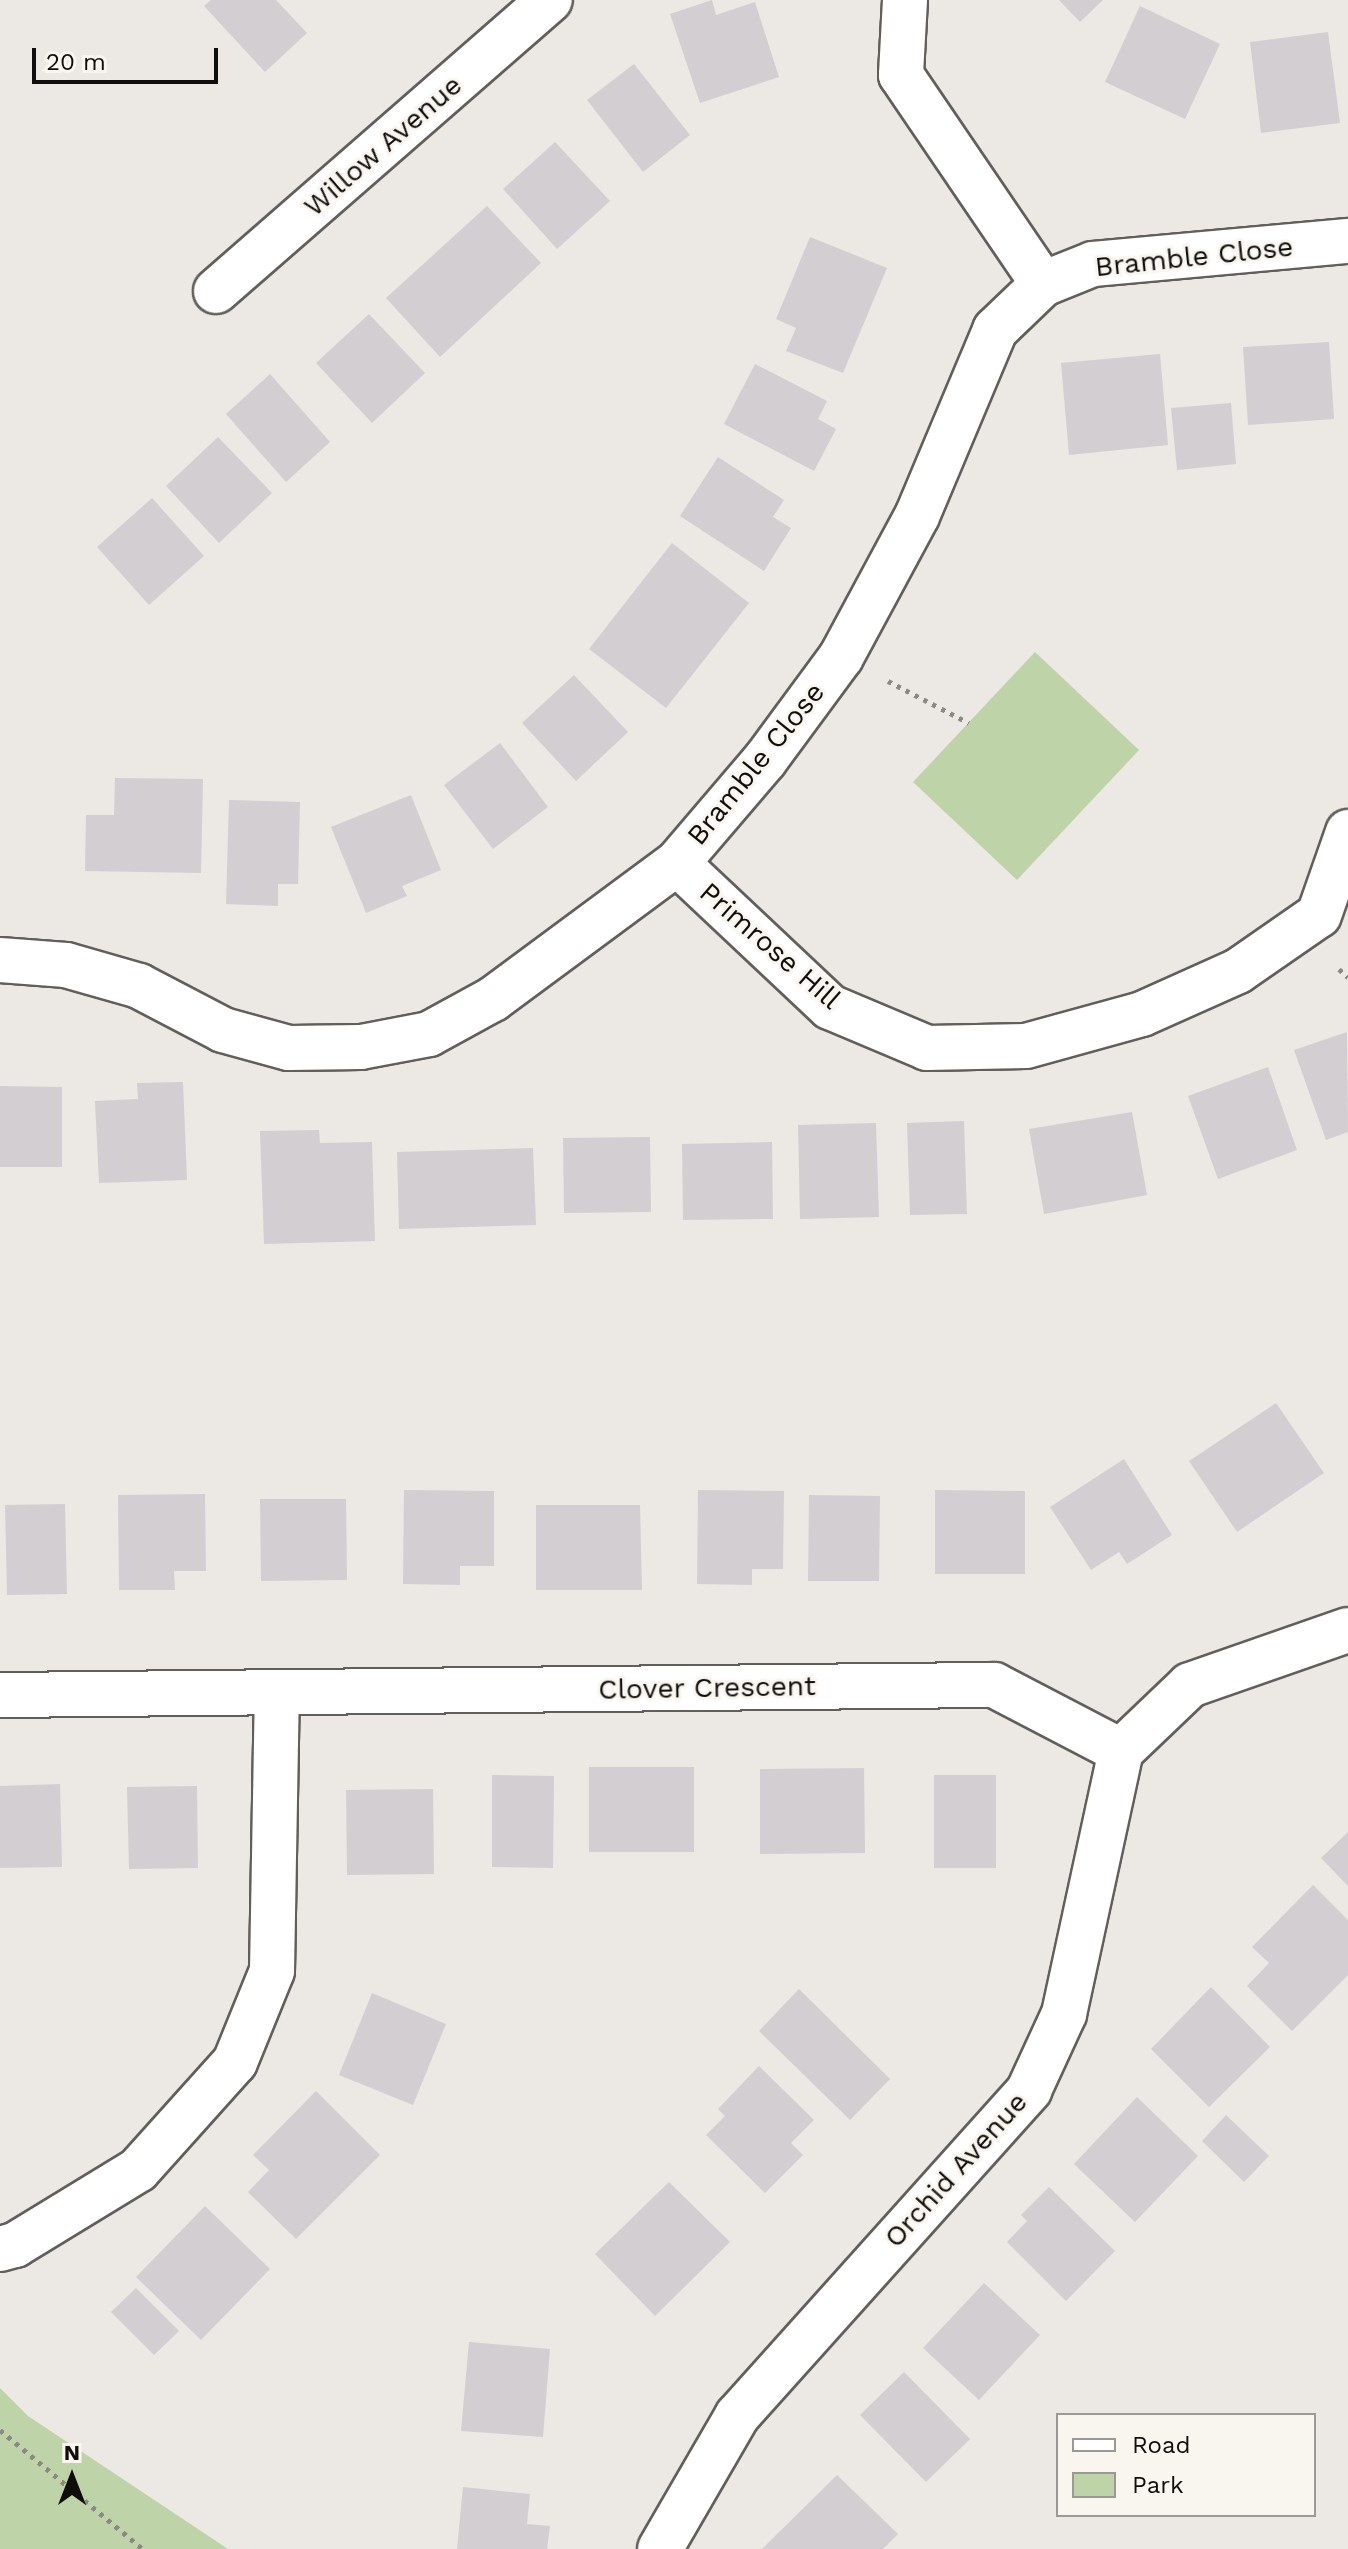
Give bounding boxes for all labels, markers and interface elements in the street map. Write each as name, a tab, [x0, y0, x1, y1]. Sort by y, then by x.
scale bar	[36, 32, 222, 82]
text: 20 m	[46, 48, 106, 76]
street label: Willow Avenue	[297, 68, 469, 224]
street label: Bramble Close	[1093, 230, 1295, 284]
street label: Bramble Close	[680, 676, 832, 852]
street label: Primrose Hill	[693, 876, 847, 1016]
street label: Clover Crescent	[598, 1669, 816, 1707]
street label: Orchid Avenue	[877, 2085, 1035, 2255]
legend	[1056, 2413, 1316, 2517]
text: Road	[1132, 2431, 1191, 2459]
north arrow	[32, 2437, 112, 2517]
text: N	[64, 2440, 80, 2465]
text: Park	[1132, 2471, 1184, 2499]

